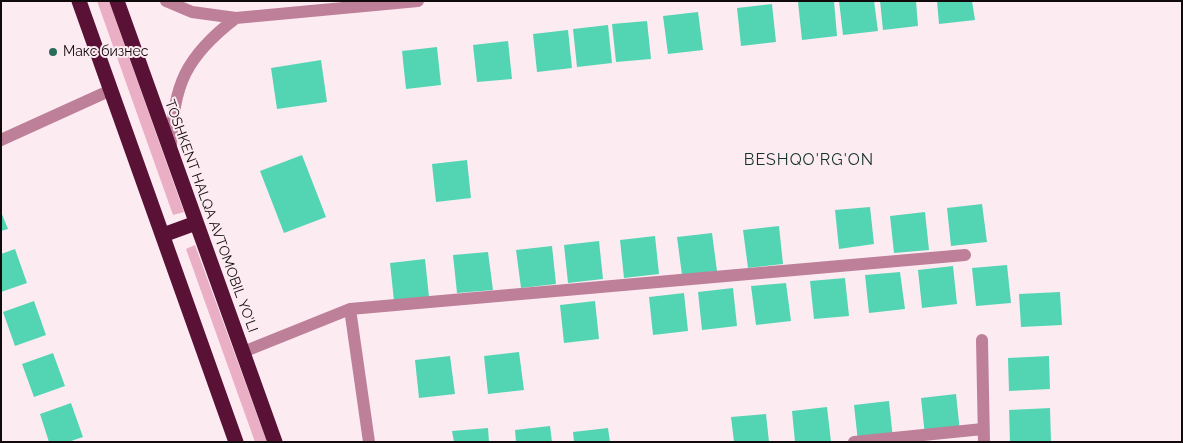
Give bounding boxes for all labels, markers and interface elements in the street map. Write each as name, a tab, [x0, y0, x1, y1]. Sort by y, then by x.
place label: Макс бизнес	[63, 44, 148, 60]
marker: Макс бизнес	[47, 46, 59, 58]
street label: TOSHKENT HALQA AVTOMOBIL YO'LI	[161, 97, 261, 335]
district label: BESHQO'RG'ON	[742, 150, 876, 170]

